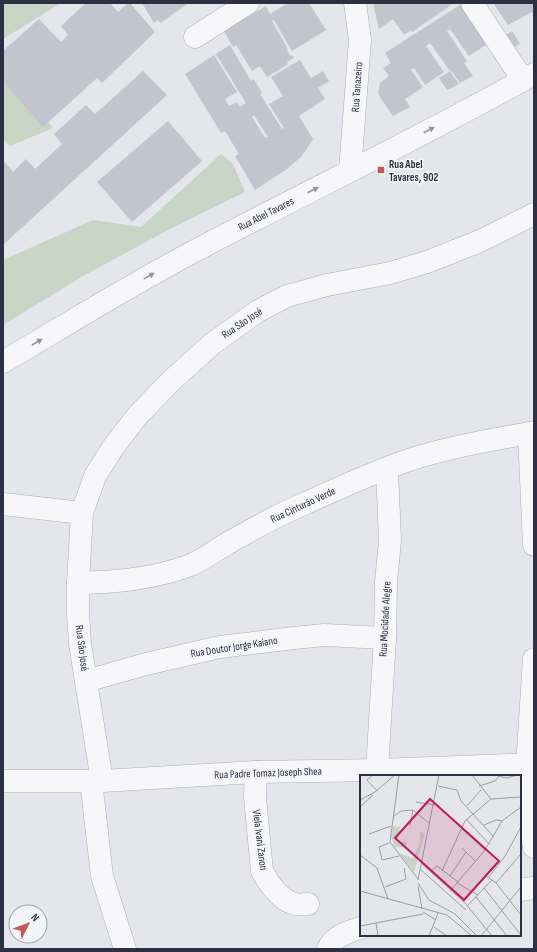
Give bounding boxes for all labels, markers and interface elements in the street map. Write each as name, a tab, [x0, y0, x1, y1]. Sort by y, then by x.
street label: Rua Tanazeiro	[349, 61, 365, 113]
one-way arrow	[423, 127, 434, 133]
place label: Rua Abel Tavares, 902	[389, 158, 438, 184]
marker: Rua Abel Tavares, 902	[376, 165, 386, 175]
one-way arrow	[308, 187, 319, 193]
street label: Rua Abel Tavares	[236, 194, 296, 234]
one-way arrow	[143, 273, 154, 280]
street label: Rua São José	[219, 305, 265, 341]
one-way arrow	[31, 339, 43, 346]
street label: Rua Cinturão Verde	[268, 484, 338, 526]
street label: Rua Mocidade Alegre	[377, 581, 393, 657]
street label: Rua São José	[73, 624, 91, 672]
street label: Rua Doutor Jorge Kaiano	[190, 634, 279, 660]
street label: Rua Padre Tomaz Joseph Shea	[214, 765, 322, 781]
inset map	[360, 775, 521, 936]
street label: Viela Ivani Zanon	[250, 809, 270, 871]
north arrow	[8, 904, 48, 944]
text: N	[28, 911, 42, 924]

